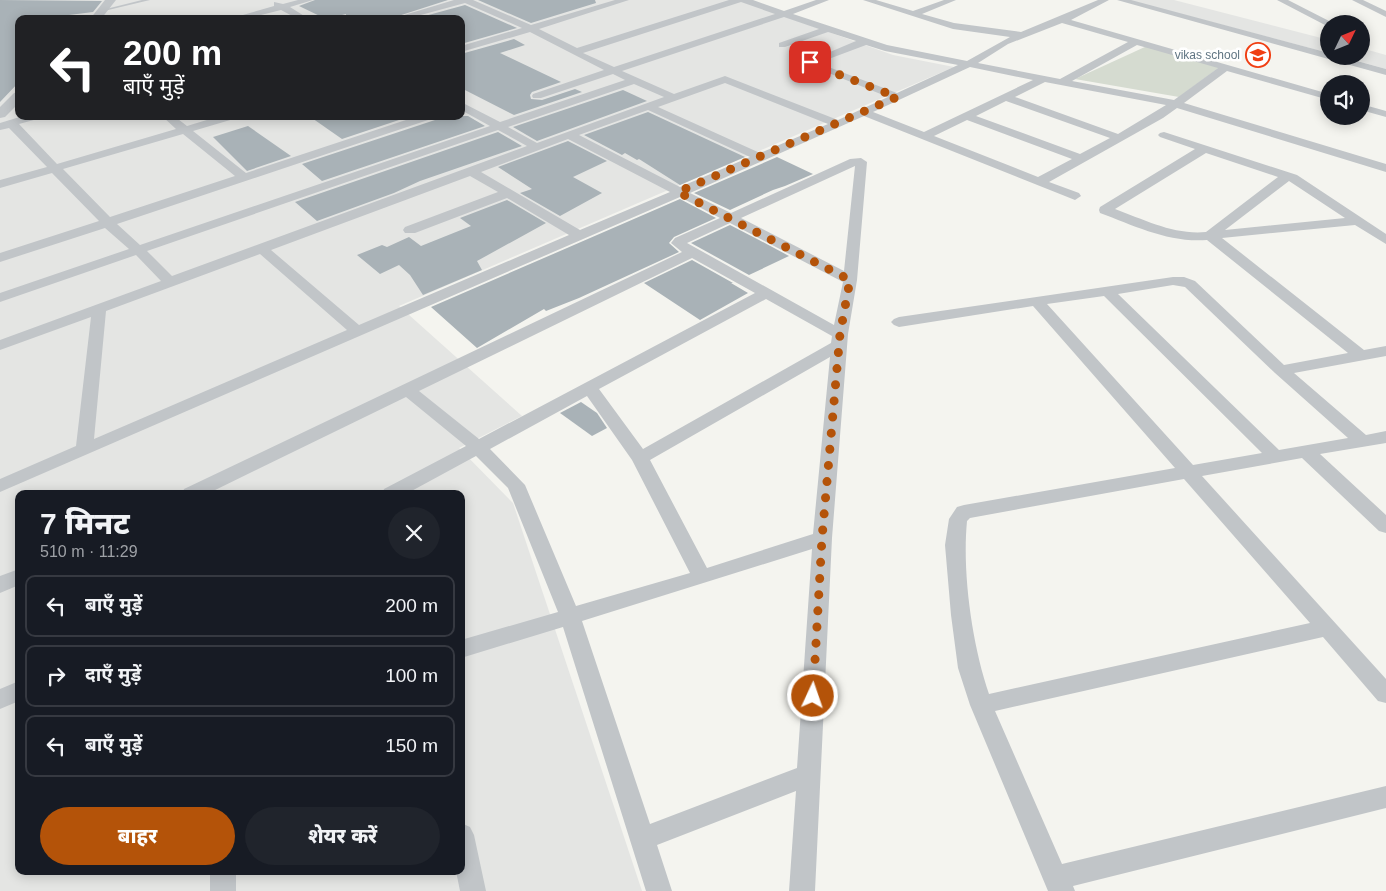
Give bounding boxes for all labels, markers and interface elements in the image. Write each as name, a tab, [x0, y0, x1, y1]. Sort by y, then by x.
north arrow	[1320, 15, 1370, 65]
map controls	[1320, 15, 1370, 125]
text: 200 m	[123, 33, 222, 72]
icon: left	[40, 35, 105, 100]
pin	[789, 41, 831, 83]
school or university icon: vikas school	[1245, 42, 1271, 68]
icon: arrive	[796, 48, 824, 76]
place label: vikas school	[1175, 48, 1240, 62]
text: बाएँ मुड़ें	[123, 74, 184, 99]
button: sound	[1320, 75, 1370, 125]
text: 7 मिनट	[40, 507, 130, 540]
button: close	[388, 507, 440, 559]
text: 510 m · 11:29	[40, 543, 138, 560]
icon: left	[42, 592, 70, 620]
text: बाएँ मुड़ें	[85, 594, 142, 615]
text: 200 m	[385, 595, 438, 616]
icon: right	[42, 662, 70, 690]
text: दाएँ मुड़ें	[85, 664, 141, 685]
text: 100 m	[385, 665, 438, 686]
position arrow	[786, 669, 838, 721]
icon: left	[42, 732, 70, 760]
text: बाएँ मुड़ें	[85, 734, 142, 755]
text: 150 m	[385, 735, 438, 756]
button: बाहर	[40, 807, 235, 865]
button: शेयर करें	[245, 807, 440, 865]

